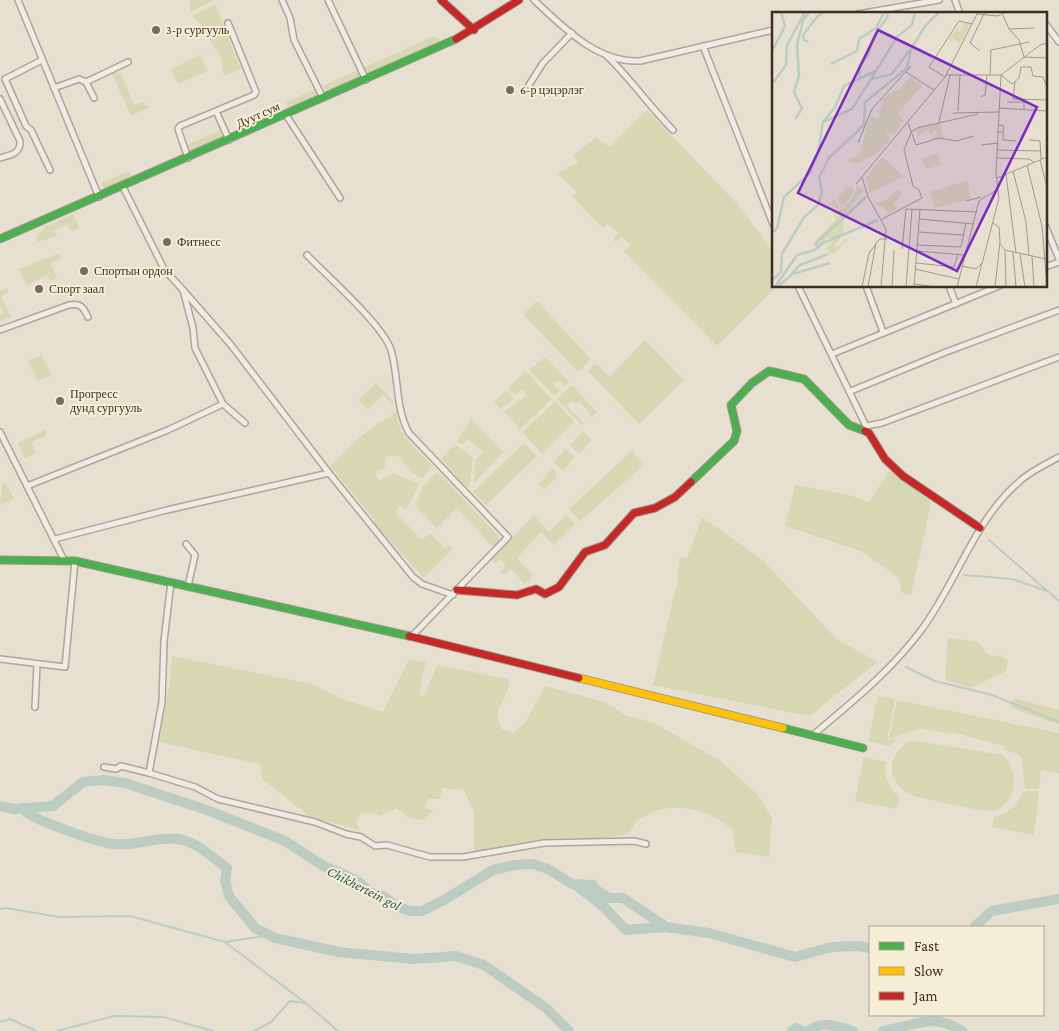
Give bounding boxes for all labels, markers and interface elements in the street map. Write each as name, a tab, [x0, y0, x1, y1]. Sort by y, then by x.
inset map	[772, 12, 1046, 288]
place label: 3-р сургууль	[166, 23, 230, 37]
marker: 3-р сургууль	[150, 24, 162, 36]
place label: 6-р цэцэрлэг	[520, 83, 584, 97]
marker: 6-р цэцэрлэг	[504, 84, 516, 96]
street label: Дуут сум	[234, 99, 282, 131]
place label: Фитнесс	[177, 235, 221, 249]
marker: Фитнесс	[161, 236, 173, 248]
place label: Спортын ордон	[94, 264, 173, 278]
marker: Спортын ордон	[78, 265, 90, 277]
place label: Спорт заал	[49, 282, 104, 296]
marker: Спорт заал	[33, 283, 45, 295]
place label: Прогресс дунд сургууль	[70, 387, 142, 415]
marker: Прогресс дунд сургууль	[54, 395, 66, 407]
water label: Chikhertein gol	[325, 863, 404, 914]
legend	[869, 926, 1044, 1016]
text: Fast	[914, 938, 940, 954]
text: Slow	[914, 963, 944, 979]
text: Jam	[912, 988, 937, 1005]

